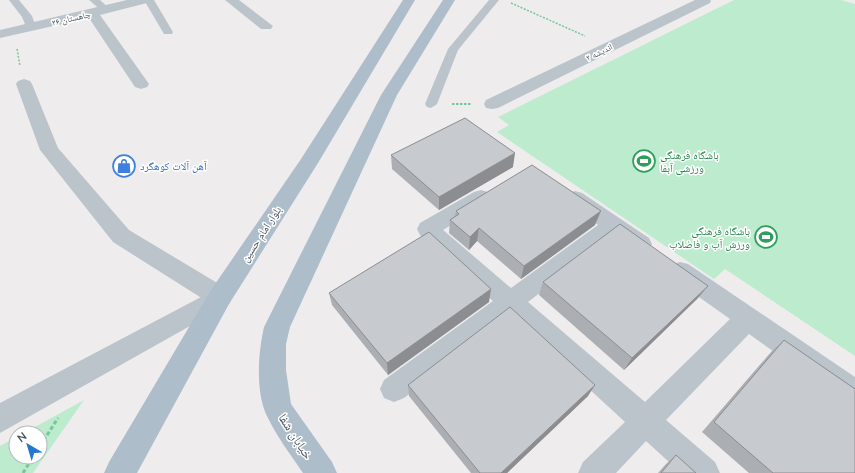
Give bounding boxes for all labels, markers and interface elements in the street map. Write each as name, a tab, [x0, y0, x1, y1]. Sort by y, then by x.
street label: چاهستان ۲۶	[50, 8, 92, 29]
street label: اندیشه ۲	[584, 41, 614, 63]
sports icon: باشگاه فرهنگی ورزشی آبفا	[631, 148, 657, 174]
place label: باشگاه فرهنگی ورزشی آبفا	[660, 148, 719, 175]
shop icon: آهن آلات کوهگرد	[111, 153, 137, 179]
place label: آهن آلات کوهگرد	[140, 159, 207, 173]
street label: بلوار امام حسین	[238, 203, 284, 265]
place label: باشگاه فرهنگی ورزش آب و فاضلاب	[669, 224, 750, 251]
sports icon: باشگاه فرهنگی ورزش آب و فاضلاب	[753, 224, 779, 250]
street label: خیابان شفا	[275, 410, 317, 462]
north arrow	[8, 425, 48, 465]
text: N	[14, 429, 29, 445]

